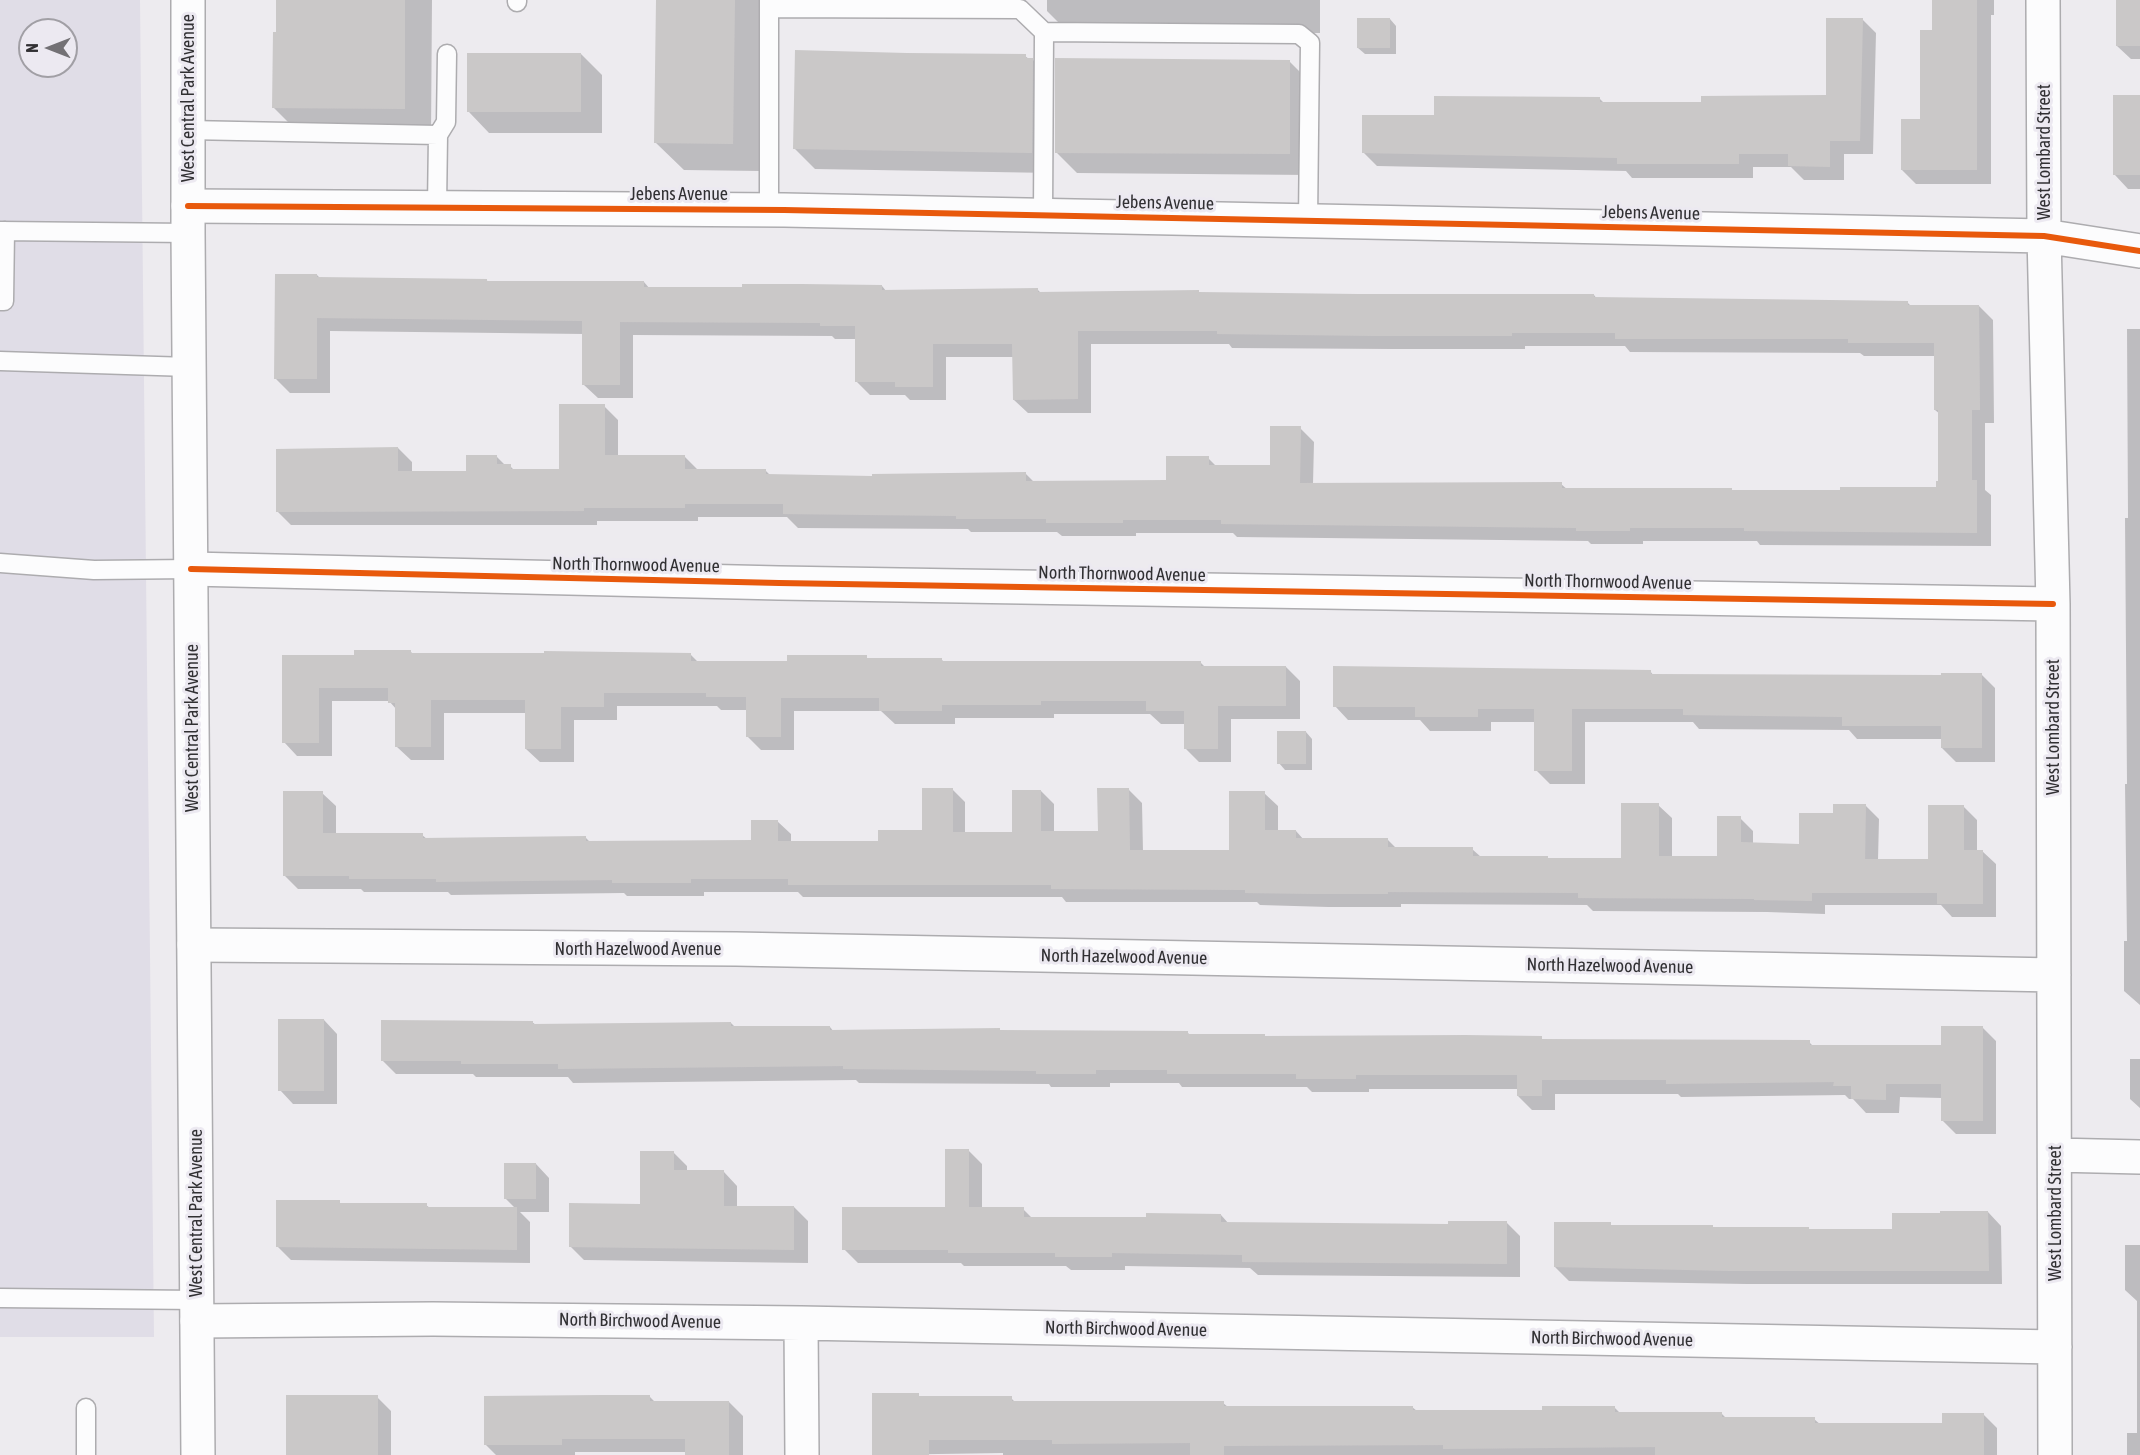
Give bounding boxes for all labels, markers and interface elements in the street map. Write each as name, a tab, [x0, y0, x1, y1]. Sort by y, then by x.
street label: West Central Park Avenue	[177, 14, 199, 182]
north arrow	[18, 18, 78, 78]
text: N	[23, 43, 41, 53]
street label: West Lombard Street	[2033, 84, 2055, 220]
street label: Jebens Avenue	[630, 183, 728, 205]
street label: Jebens Avenue	[1116, 191, 1214, 215]
street label: Jebens Avenue	[1602, 201, 1700, 225]
street label: North Thornwood Avenue	[552, 553, 720, 577]
street label: North Thornwood Avenue	[1038, 562, 1206, 586]
street label: North Thornwood Avenue	[1524, 570, 1692, 594]
street label: West Central Park Avenue	[181, 644, 203, 812]
street label: West Lombard Street	[2042, 659, 2064, 795]
street label: North Hazelwood Avenue	[555, 938, 721, 960]
street label: North Hazelwood Avenue	[1040, 945, 1208, 969]
street label: North Hazelwood Avenue	[1526, 954, 1694, 978]
street label: West Central Park Avenue	[185, 1129, 207, 1297]
street label: West Lombard Street	[2044, 1145, 2066, 1281]
street label: North Birchwood Avenue	[559, 1309, 721, 1333]
street label: North Birchwood Avenue	[1045, 1317, 1207, 1341]
street label: North Birchwood Avenue	[1531, 1327, 1693, 1351]

